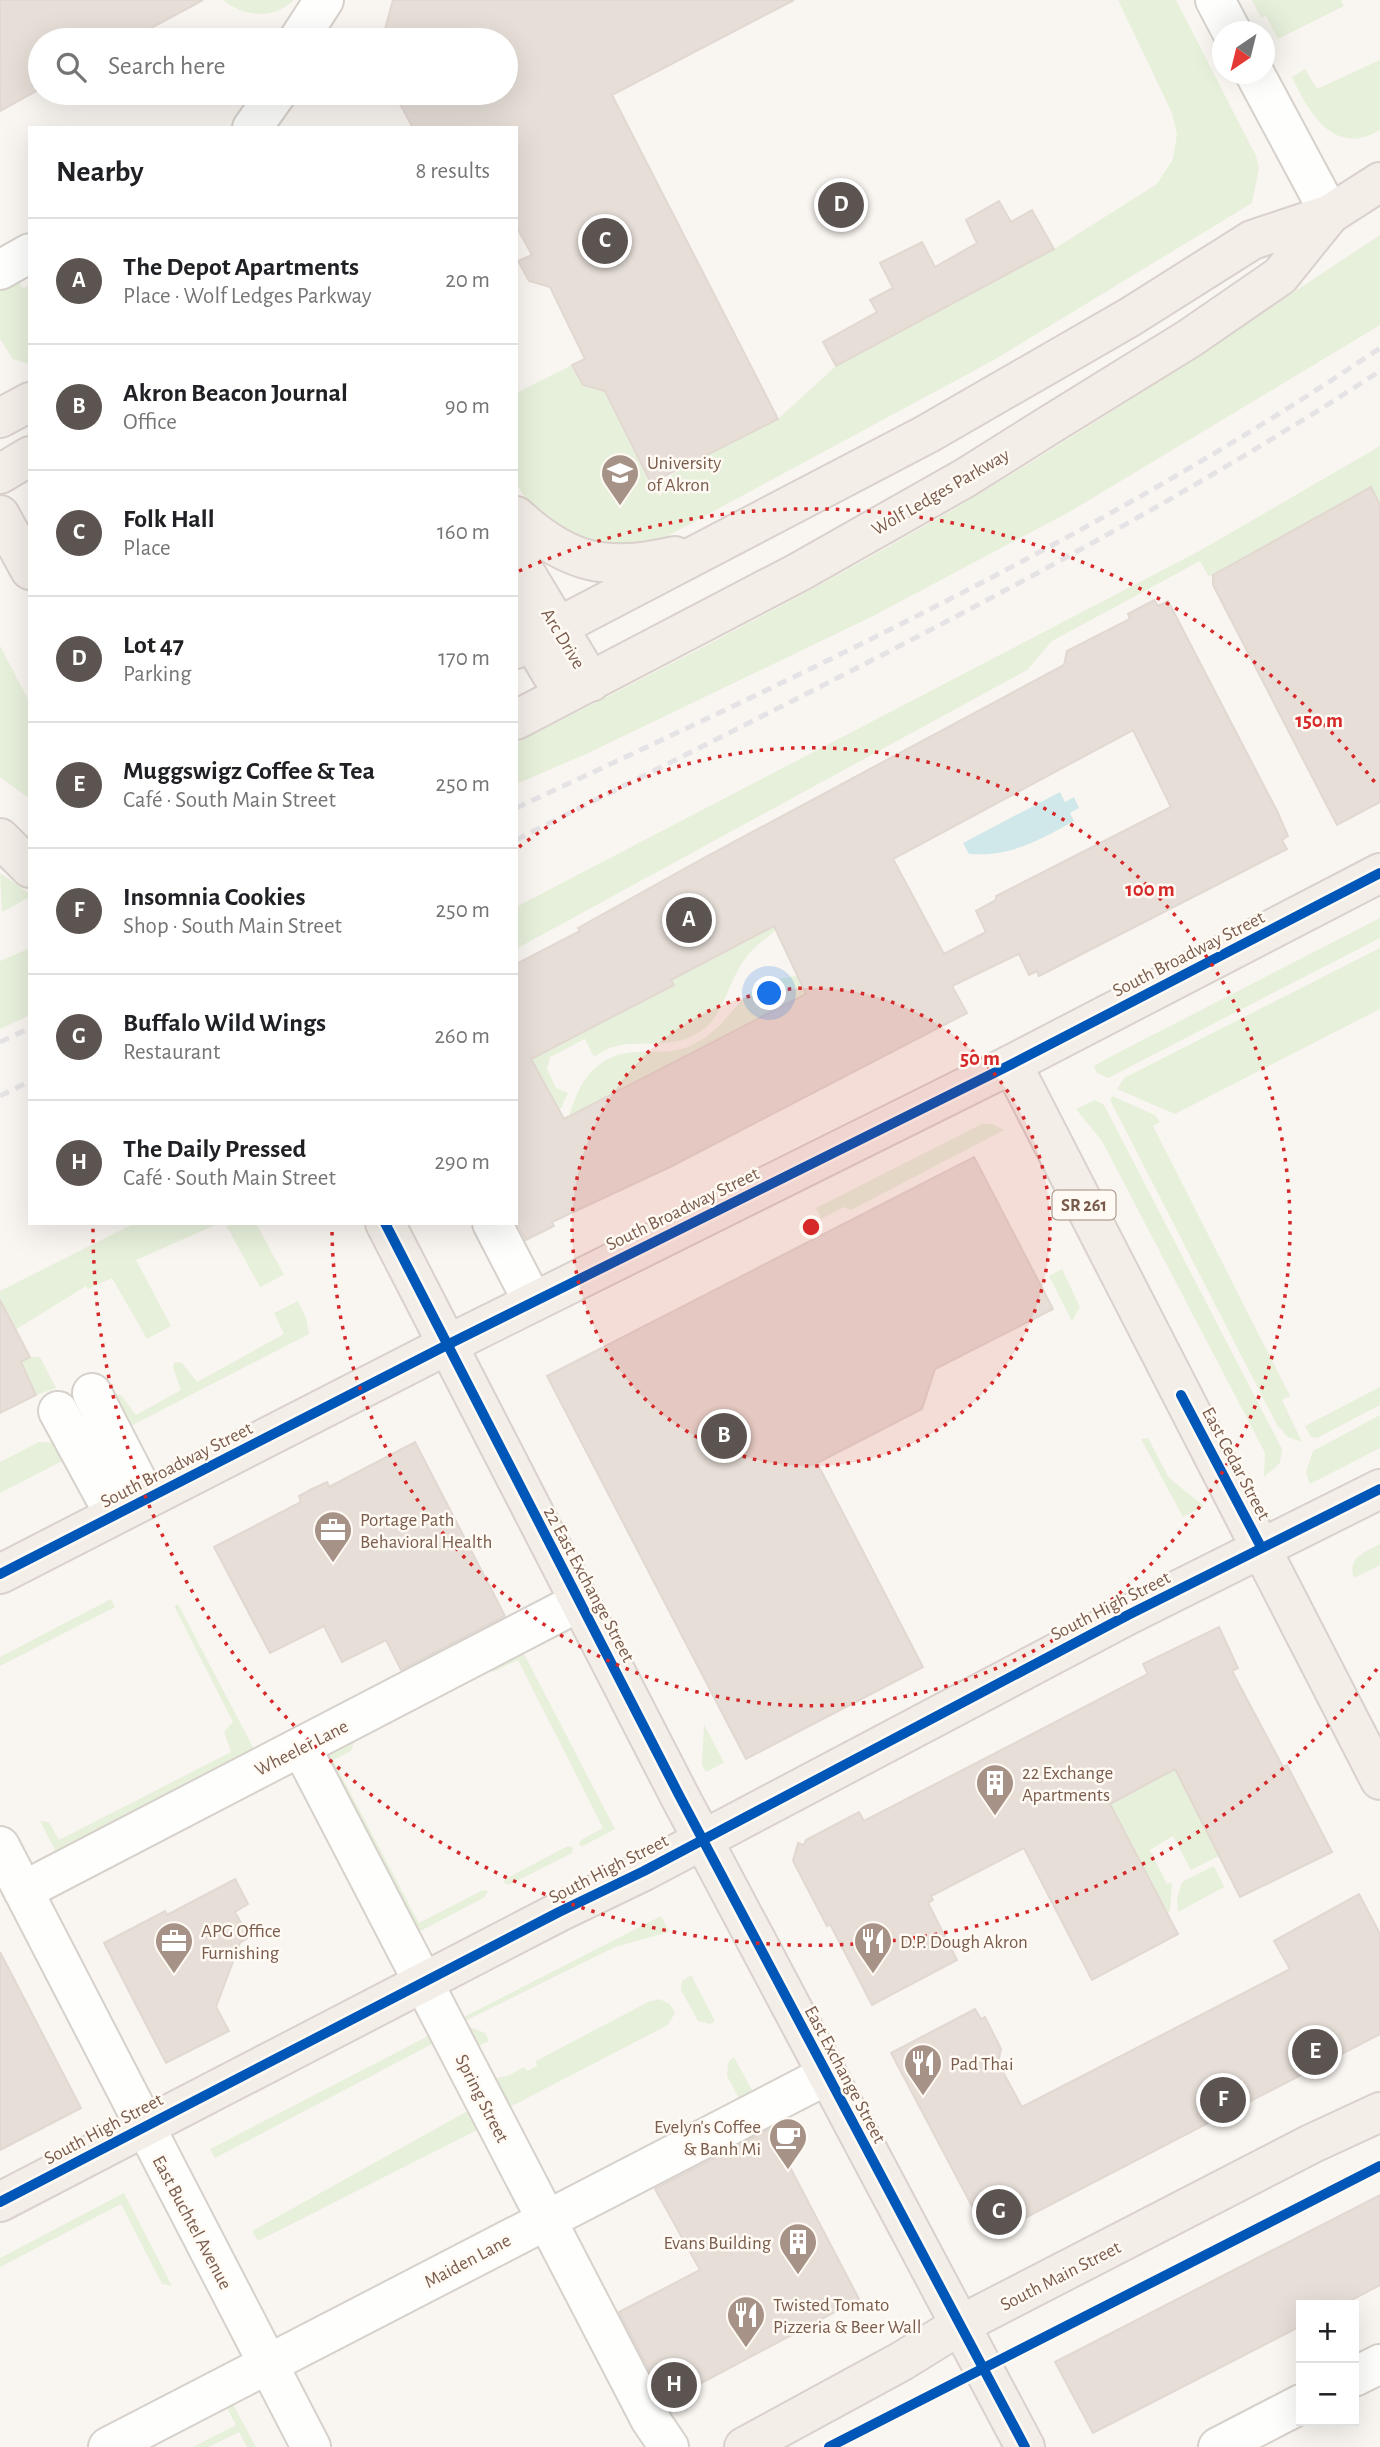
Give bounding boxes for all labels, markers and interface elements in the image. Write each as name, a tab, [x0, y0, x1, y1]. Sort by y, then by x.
north arrow	[1212, 21, 1275, 84]
search box	[28, 28, 518, 105]
icon: search	[52, 48, 90, 86]
text: Search here	[108, 53, 226, 79]
text: Nearby	[56, 157, 144, 187]
text: 8 results	[416, 160, 490, 183]
pin: D	[818, 179, 864, 231]
pin: C	[582, 215, 628, 267]
text: The Depot Apartments	[123, 254, 359, 280]
text: A	[72, 269, 86, 292]
text: 20 m	[445, 269, 490, 292]
text: Place · Wolf Ledges Parkway	[123, 285, 372, 308]
text: Akron Beacon Journal	[123, 380, 348, 406]
text: B	[72, 395, 86, 418]
text: 90 m	[445, 395, 490, 418]
text: Office	[123, 411, 177, 434]
street label: Wolf Ledges Parkway	[869, 445, 1013, 539]
school or university icon: University of Akron	[599, 452, 641, 507]
place label: University of Akron	[647, 454, 721, 495]
text: Folk Hall	[123, 506, 215, 532]
text: C	[73, 521, 85, 544]
text: 160 m	[437, 521, 490, 544]
text: Place	[123, 537, 171, 560]
street label: Arc Drive	[537, 605, 588, 672]
text: Lot 47	[123, 632, 184, 658]
text: D	[71, 647, 87, 670]
text: 170 m	[438, 647, 490, 670]
text: Parking	[123, 663, 191, 686]
text: 150 m	[1295, 710, 1343, 731]
text: Muggswigz Coffee & Tea	[123, 758, 375, 784]
text: E	[73, 773, 85, 796]
text: 250 m	[436, 773, 490, 796]
text: Café · South Main Street	[123, 789, 336, 812]
text: 100 m	[1125, 879, 1175, 900]
text: Insomnia Cookies	[123, 884, 305, 910]
pin: A	[666, 894, 712, 946]
text: F	[74, 899, 84, 922]
text: 250 m	[436, 899, 490, 922]
street label: South Broadway Street	[1110, 908, 1268, 1001]
text: Shop · South Main Street	[123, 915, 342, 938]
your location	[752, 976, 786, 1010]
text: Buffalo Wild Wings	[123, 1010, 326, 1036]
text: G	[72, 1025, 86, 1048]
text: 260 m	[434, 1025, 490, 1048]
text: Restaurant	[123, 1041, 220, 1064]
text: 50 m	[960, 1048, 1000, 1069]
text: The Daily Pressed	[123, 1136, 306, 1162]
text: H	[71, 1151, 87, 1174]
text: 290 m	[434, 1151, 490, 1174]
street label: South Broadway Street	[603, 1164, 762, 1255]
text: Café · South Main Street	[123, 1167, 336, 1190]
road number: SR 261	[1052, 1190, 1116, 1220]
centre of rings	[799, 1215, 823, 1239]
street label: East Cedar Street	[1198, 1404, 1273, 1523]
pin: B	[701, 1410, 747, 1462]
street label: South Broadway Street	[98, 1419, 256, 1512]
street label: 22 East Exchange Street	[540, 1504, 638, 1665]
office icon: Portage Path Behavioral Health	[312, 1509, 354, 1564]
place label: Portage Path Behavioral Health	[360, 1511, 492, 1552]
street label: South High Street	[1048, 1568, 1173, 1645]
street label: Wheeler Lane	[252, 1717, 351, 1780]
building icon: 22 Exchange Apartments	[974, 1762, 1016, 1817]
place label: 22 Exchange Apartments	[1022, 1764, 1113, 1805]
street label: South High Street	[546, 1831, 671, 1908]
office icon: APG Office Furnishing	[153, 1920, 195, 1975]
restaurant icon: D.P. Dough Akron	[852, 1920, 894, 1975]
place label: APG Office Furnishing	[201, 1922, 281, 1963]
place label: D.P. Dough Akron	[900, 1933, 1028, 1952]
street label: East Exchange Street	[801, 2003, 889, 2146]
pin: E	[1292, 2026, 1338, 2078]
restaurant icon: Pad Thai	[902, 2042, 944, 2097]
street label: Spring Street	[451, 2052, 512, 2146]
place label: Pad Thai	[950, 2055, 1014, 2074]
pin: F	[1200, 2074, 1246, 2126]
street label: South High Street	[41, 2090, 166, 2169]
cafe icon: Evelyn's Coffee & Banh Mi	[767, 2116, 809, 2171]
place label: Evelyn's Coffee & Banh Mi	[654, 2118, 761, 2159]
street label: East Buchtel Avenue	[148, 2153, 235, 2293]
pin: G	[976, 2186, 1022, 2238]
building icon: Evans Building	[777, 2221, 819, 2276]
street label: Maiden Lane	[421, 2231, 514, 2292]
place label: Evans Building	[663, 2234, 772, 2253]
street label: South Main Street	[997, 2238, 1124, 2315]
restaurant icon: Twisted Tomato Pizzeria & Beer Wall	[725, 2294, 767, 2349]
place label: Twisted Tomato Pizzeria & Beer Wall	[773, 2296, 922, 2337]
map controls	[1296, 2300, 1359, 2426]
button: +	[1296, 2300, 1359, 2363]
pin: H	[651, 2359, 697, 2411]
button: −	[1296, 2363, 1359, 2426]

